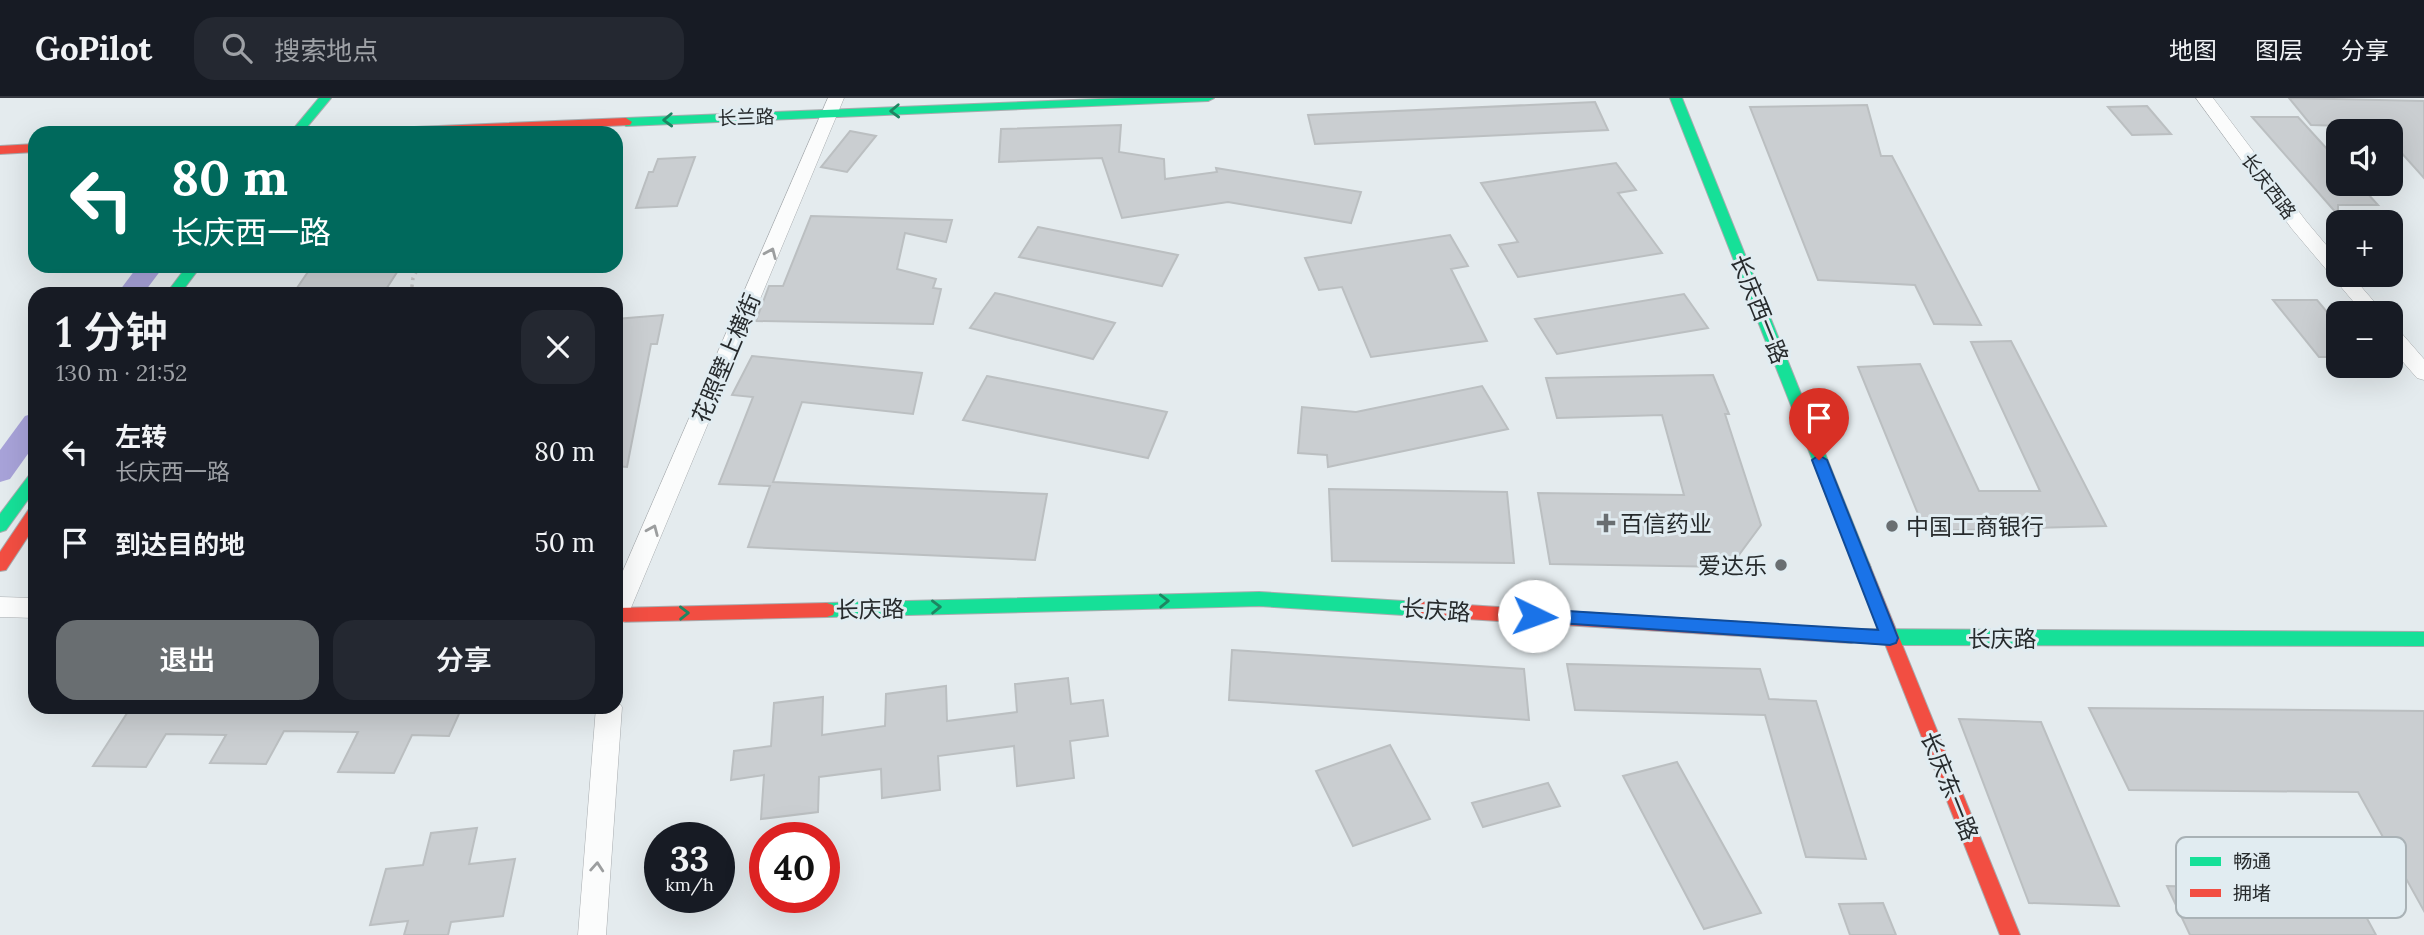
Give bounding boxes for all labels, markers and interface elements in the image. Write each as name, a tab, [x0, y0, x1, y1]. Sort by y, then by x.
search box	[194, 17, 684, 80]
text: GoPilot	[35, 27, 152, 69]
icon: search	[218, 29, 256, 67]
text: 搜索地点	[274, 34, 378, 67]
text: 地图	[2169, 35, 2217, 66]
text: 图层	[2255, 35, 2303, 66]
text: 分享	[2341, 35, 2389, 66]
one-way arrow	[889, 103, 900, 118]
street label: 长兰路	[717, 104, 775, 130]
one-way arrow	[662, 113, 673, 128]
map controls	[2326, 119, 2403, 378]
button: sound	[2326, 119, 2403, 196]
text: 80 m	[171, 146, 288, 208]
street label: 长庆西路	[2237, 148, 2301, 224]
icon: left	[56, 154, 147, 245]
button: +	[2326, 210, 2403, 287]
text: 长庆西一路	[171, 212, 331, 253]
one-way arrow	[763, 248, 777, 260]
street label: 长庆西一路	[1725, 250, 1795, 368]
street label: 花照壁上横街	[686, 289, 766, 427]
button: −	[2326, 301, 2403, 378]
text: 1 分钟	[56, 305, 168, 359]
button: close	[521, 310, 595, 384]
text: 130 m · 21:52	[56, 358, 187, 387]
pin	[1789, 388, 1849, 460]
icon: arrive	[1800, 399, 1838, 437]
text: 左转	[115, 420, 167, 453]
icon: left	[56, 433, 94, 471]
text: 80 m	[534, 435, 595, 468]
text: 长庆西一路	[115, 457, 230, 486]
place label: 百信药业	[1620, 509, 1712, 538]
place label: 中国工商银行	[1906, 512, 2044, 541]
marker: 百信药业	[1598, 515, 1614, 531]
marker: 中国工商银行	[1884, 518, 1900, 534]
icon: arrive	[56, 524, 94, 562]
one-way arrow	[644, 525, 658, 537]
text: 50 m	[535, 526, 595, 559]
text: 到达目的地	[115, 528, 245, 561]
place label: 爱达乐	[1698, 551, 1767, 580]
marker: 爱达乐	[1773, 557, 1789, 573]
position arrow	[1497, 579, 1571, 653]
street label: 长庆路	[1401, 593, 1471, 627]
street label: 长庆路	[835, 594, 905, 624]
one-way arrow	[1159, 594, 1170, 609]
one-way arrow	[932, 599, 942, 615]
one-way arrow	[679, 606, 690, 621]
button: 退出	[56, 620, 319, 700]
button: 分享	[333, 620, 595, 700]
street label: 长庆路	[1968, 624, 2037, 653]
street label: 长庆东一路	[1915, 727, 1985, 845]
speed limit sign: 40	[749, 822, 840, 913]
text: 33	[670, 836, 709, 881]
legend	[2176, 837, 2406, 918]
text: 畅通	[2233, 849, 2271, 873]
one-way arrow	[589, 861, 604, 872]
text: km/h	[665, 873, 714, 896]
text: 拥堵	[2233, 881, 2271, 905]

